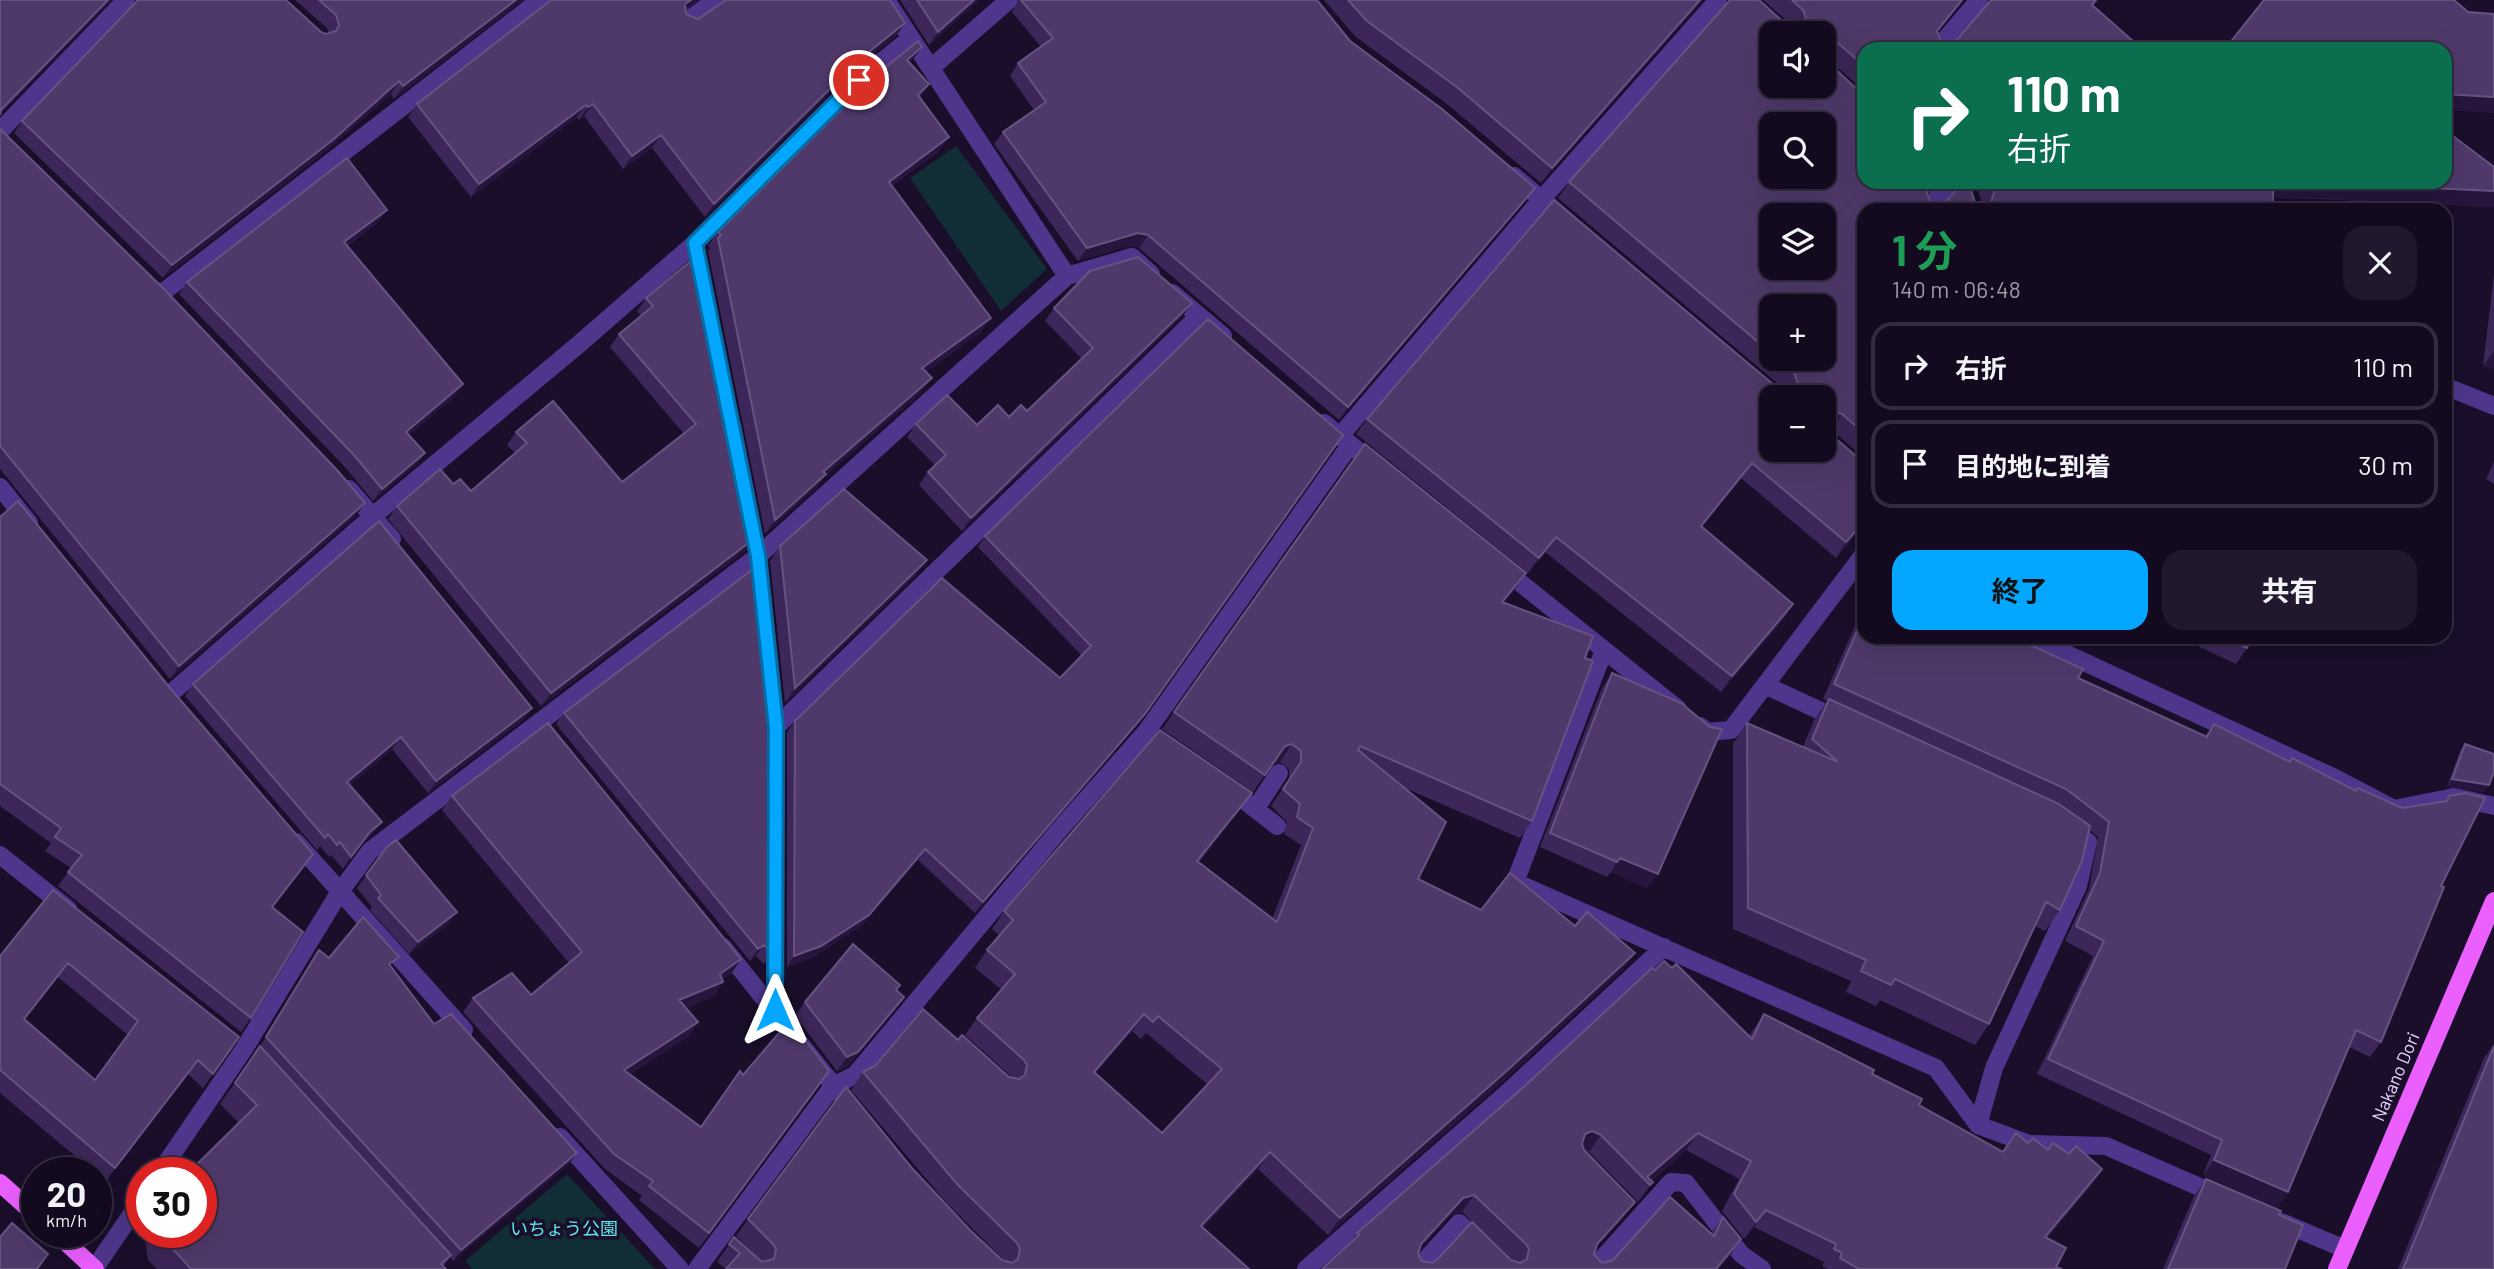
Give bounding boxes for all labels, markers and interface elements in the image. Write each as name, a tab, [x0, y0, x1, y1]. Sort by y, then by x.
map controls	[1759, 21, 1836, 462]
button: sound	[1759, 21, 1836, 98]
pin	[829, 50, 889, 110]
icon: arrive	[840, 61, 878, 99]
text: 110 m	[2007, 63, 2121, 122]
icon: right	[1892, 70, 1983, 161]
button: search	[1759, 112, 1836, 189]
text: 右折	[2007, 128, 2071, 166]
button: layers	[1759, 203, 1836, 280]
text: 1 分	[1892, 224, 1957, 274]
button: close	[2343, 226, 2417, 300]
text: 140 m · 06:48	[1892, 275, 2021, 303]
button: +	[1759, 294, 1836, 371]
icon: right	[1896, 347, 1934, 385]
text: 110 m	[2353, 351, 2413, 382]
text: 右折	[1955, 352, 2007, 383]
button: −	[1759, 385, 1836, 462]
icon: arrive	[1896, 445, 1934, 483]
text: 30 m	[2358, 449, 2413, 480]
text: 目的地に到着	[1955, 450, 2111, 481]
button: 終了	[1892, 550, 2148, 630]
button: 共有	[2162, 550, 2417, 630]
position arrow	[738, 973, 812, 1047]
street label: Nakano Dori	[2366, 1029, 2424, 1124]
speed limit sign: 30	[126, 1157, 217, 1248]
text: 20	[47, 1172, 86, 1214]
text: km/h	[46, 1209, 87, 1231]
park label: いちょう公園	[510, 1217, 618, 1239]

